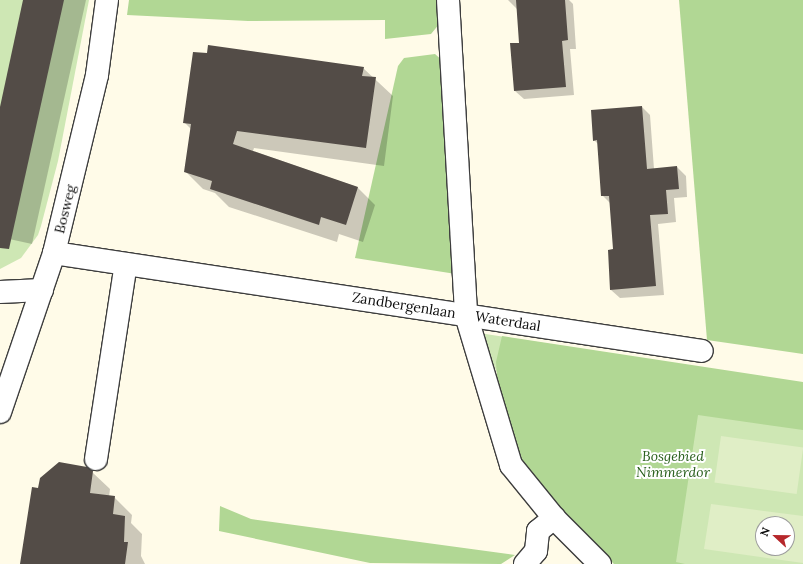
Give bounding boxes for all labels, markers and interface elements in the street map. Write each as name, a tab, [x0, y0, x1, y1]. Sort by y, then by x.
street label: Bosweg	[51, 183, 79, 235]
street label: Zandbergenlaan	[351, 289, 457, 321]
street label: Waterdaal	[474, 308, 542, 334]
park label: Bosgebied Nimmerdor	[636, 448, 710, 480]
north arrow	[755, 516, 795, 556]
text: N	[757, 525, 773, 538]

